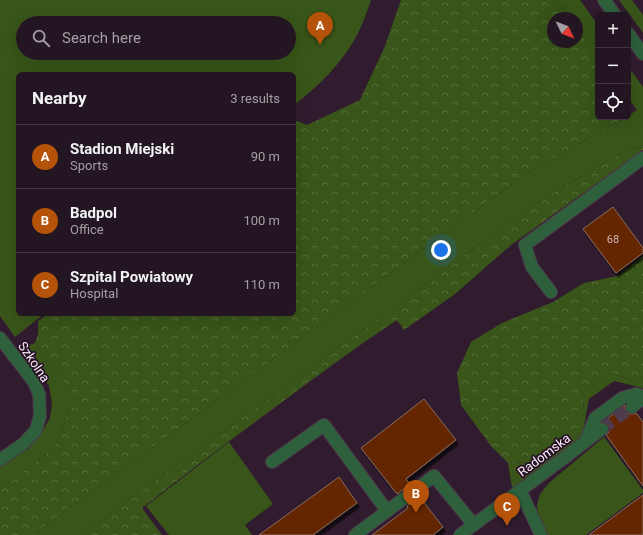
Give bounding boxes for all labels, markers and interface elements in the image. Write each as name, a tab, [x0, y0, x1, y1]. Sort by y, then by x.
pin: A	[307, 12, 333, 45]
north arrow	[547, 12, 583, 48]
map controls	[595, 12, 631, 120]
button: +	[595, 12, 631, 48]
search box	[16, 16, 296, 60]
icon: search	[30, 27, 52, 49]
text: Search here	[62, 29, 141, 47]
button: −	[595, 48, 631, 84]
button: locate	[595, 84, 631, 120]
text: Nearby	[32, 88, 87, 108]
text: 3 results	[230, 91, 280, 106]
text: Stadion Miejski	[70, 140, 174, 158]
text: A	[41, 149, 49, 164]
text: 90 m	[251, 149, 280, 164]
text: Sports	[70, 158, 108, 173]
text: Badpol	[70, 204, 117, 222]
text: B	[41, 213, 49, 228]
text: 100 m	[243, 213, 280, 228]
text: Office	[70, 222, 104, 237]
house number: 68	[607, 233, 619, 246]
your location	[431, 240, 451, 260]
text: Szpital Powiatowy	[70, 268, 193, 286]
text: C	[41, 277, 49, 292]
text: 110 m	[243, 277, 280, 292]
text: Hospital	[70, 286, 118, 301]
street label: Szkolna	[15, 339, 53, 385]
street label: Radomska	[515, 430, 573, 480]
pin: B	[403, 480, 429, 513]
pin: C	[494, 493, 520, 526]

